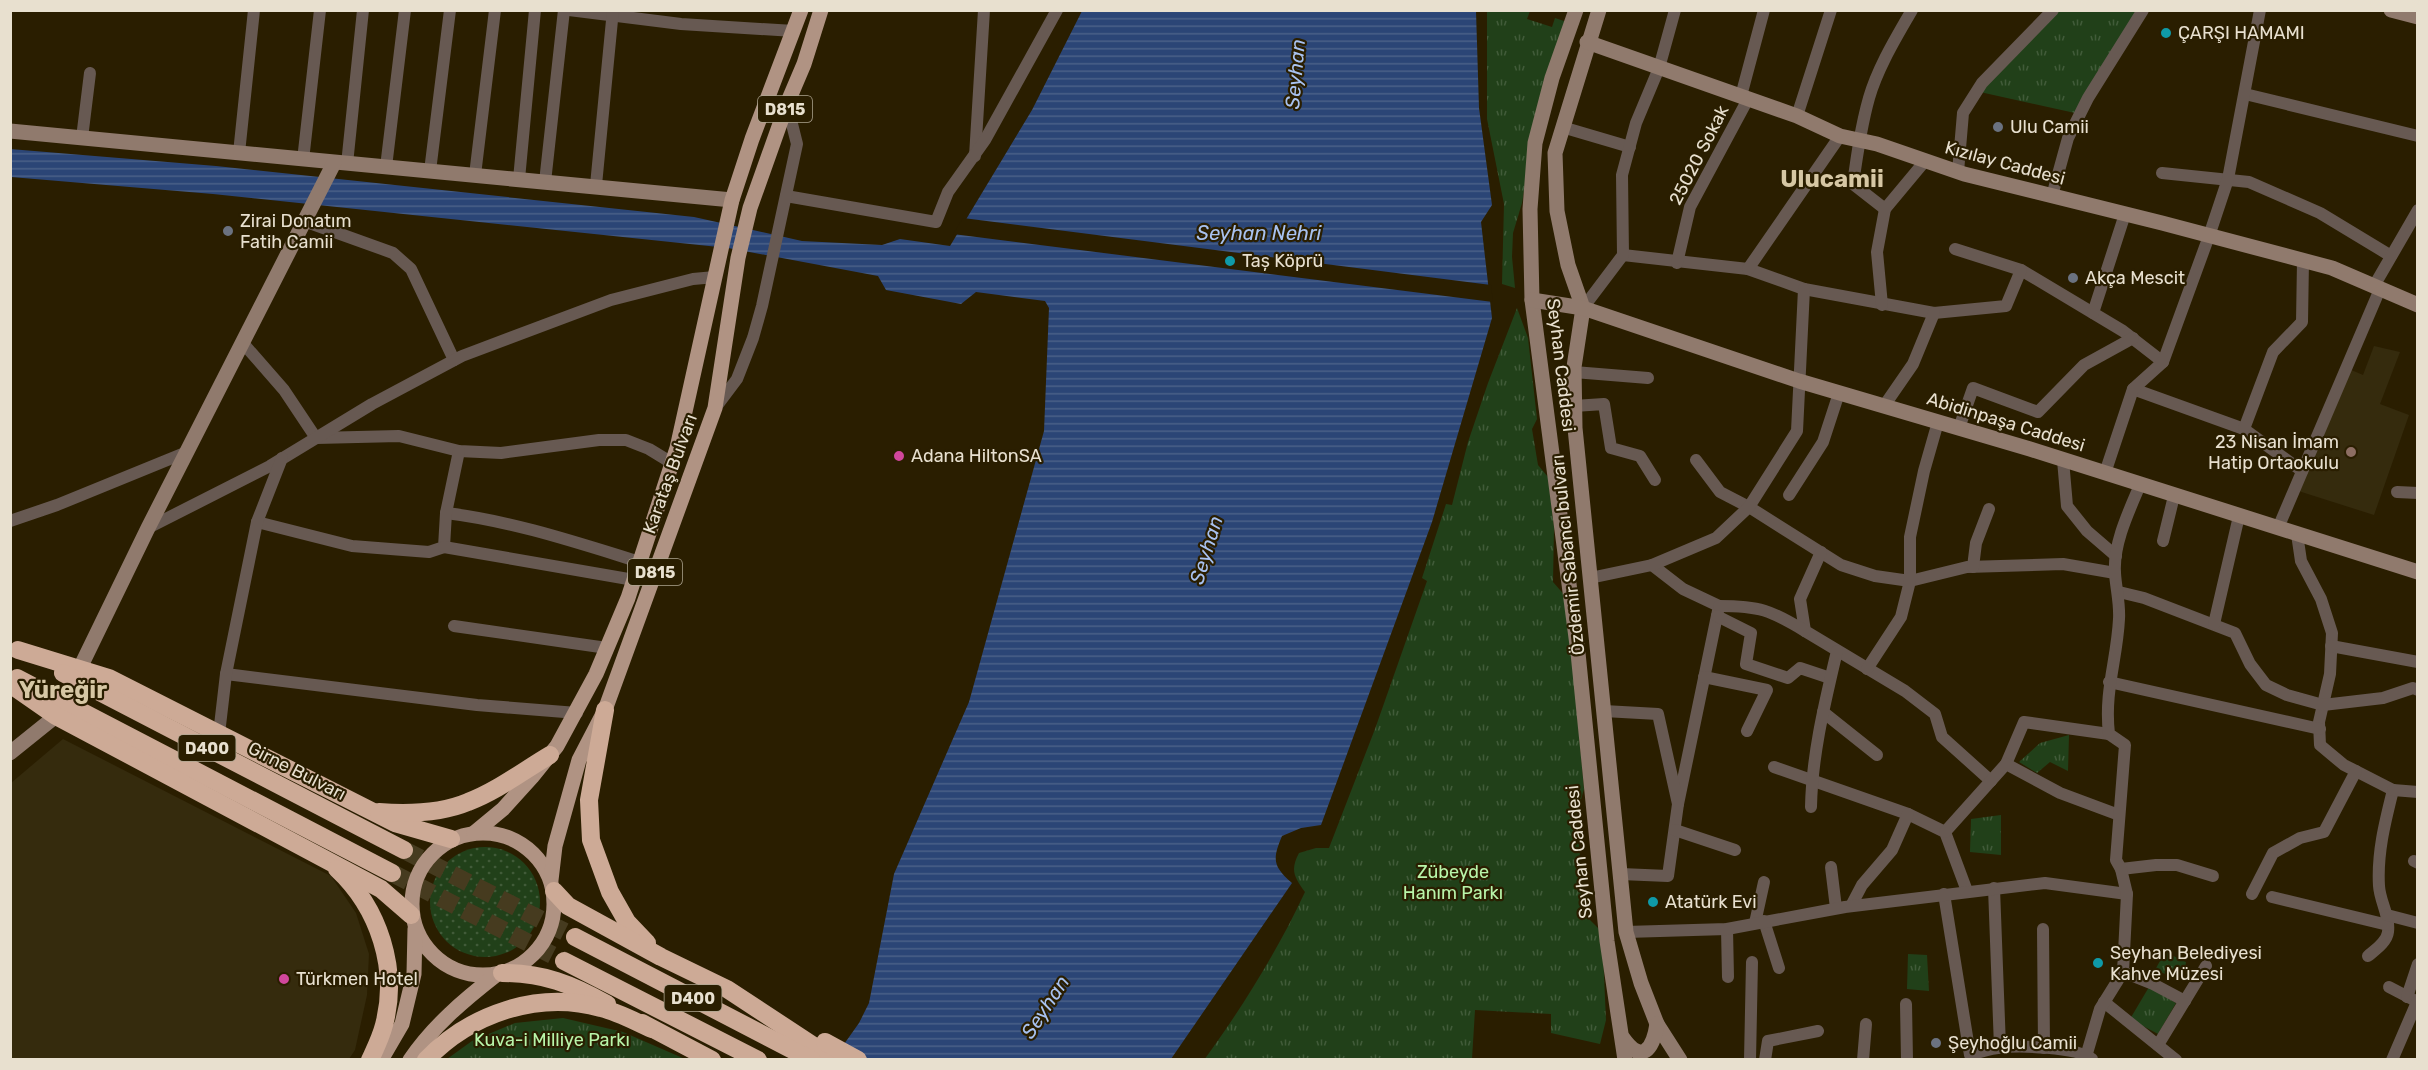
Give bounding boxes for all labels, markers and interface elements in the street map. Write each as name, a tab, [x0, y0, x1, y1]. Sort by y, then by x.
place label: ÇARŞI HAMAMI	[2178, 22, 2305, 44]
marker: ÇARŞI HAMAMI	[2159, 26, 2173, 40]
water label: Seyhan	[1280, 38, 1310, 110]
road number: D815	[758, 96, 812, 122]
street label: 25020 Sokak	[1664, 101, 1734, 209]
place label: Ulu Camii	[2010, 116, 2089, 138]
marker: Ulu Camii	[1991, 120, 2005, 134]
street label: Kızılay Caddesi	[1942, 136, 2068, 190]
district label: Ulucamii	[1780, 165, 1884, 193]
place label: Zirai Donatım Fatih Camii	[240, 210, 351, 253]
water label: Seyhan Nehri	[1197, 221, 1323, 245]
marker: Zirai Donatım Fatih Camii	[221, 224, 235, 238]
place label: Taș Köprü	[1242, 250, 1323, 272]
marker: Taș Köprü	[1223, 254, 1237, 268]
place label: Akça Mescit	[2085, 267, 2185, 289]
marker: Akça Mescit	[2066, 271, 2080, 285]
street label: Seyhan Caddesi	[1542, 297, 1580, 433]
street label: Abidinpaşa Caddesi	[1924, 387, 2088, 457]
street label: Karataş Bulvarı	[638, 411, 702, 537]
place label: 23 Nisan İmam Hatip Ortaokulu	[2208, 431, 2339, 474]
place label: Adana HiltonSA	[911, 445, 1042, 467]
marker: 23 Nisan İmam Hatip Ortaokulu	[2344, 445, 2358, 459]
marker: Adana HiltonSA	[892, 449, 906, 463]
street label: Özdemir Sabancı bulvarı	[1547, 454, 1589, 656]
water label: Seyhan	[1184, 513, 1228, 587]
road number: D815	[628, 559, 682, 585]
district label: Yüreğir	[19, 676, 107, 704]
road number: D400	[178, 735, 236, 761]
street label: Girne Bulvarı	[244, 737, 350, 805]
street label: Seyhan Caddesi	[1561, 784, 1597, 920]
park label: Zübeyde Hanım Parkı	[1403, 861, 1503, 904]
place label: Atatürk Evi	[1665, 891, 1757, 913]
marker: Atatürk Evi	[1646, 895, 1660, 909]
place label: Seyhan Belediyesi Kahve Müzesi	[2110, 942, 2262, 985]
marker: Seyhan Belediyesi Kahve Müzesi	[2091, 956, 2105, 970]
place label: Türkmen Hotel	[296, 968, 418, 990]
water label: Seyhan	[1016, 971, 1074, 1043]
marker: Türkmen Hotel	[277, 972, 291, 986]
road number: D400	[664, 985, 722, 1011]
park label: Kuva-i Milliye Parkı	[474, 1029, 630, 1051]
place label: Şeyhoğlu Camii	[1948, 1032, 2077, 1054]
marker: Şeyhoğlu Camii	[1929, 1036, 1943, 1050]

